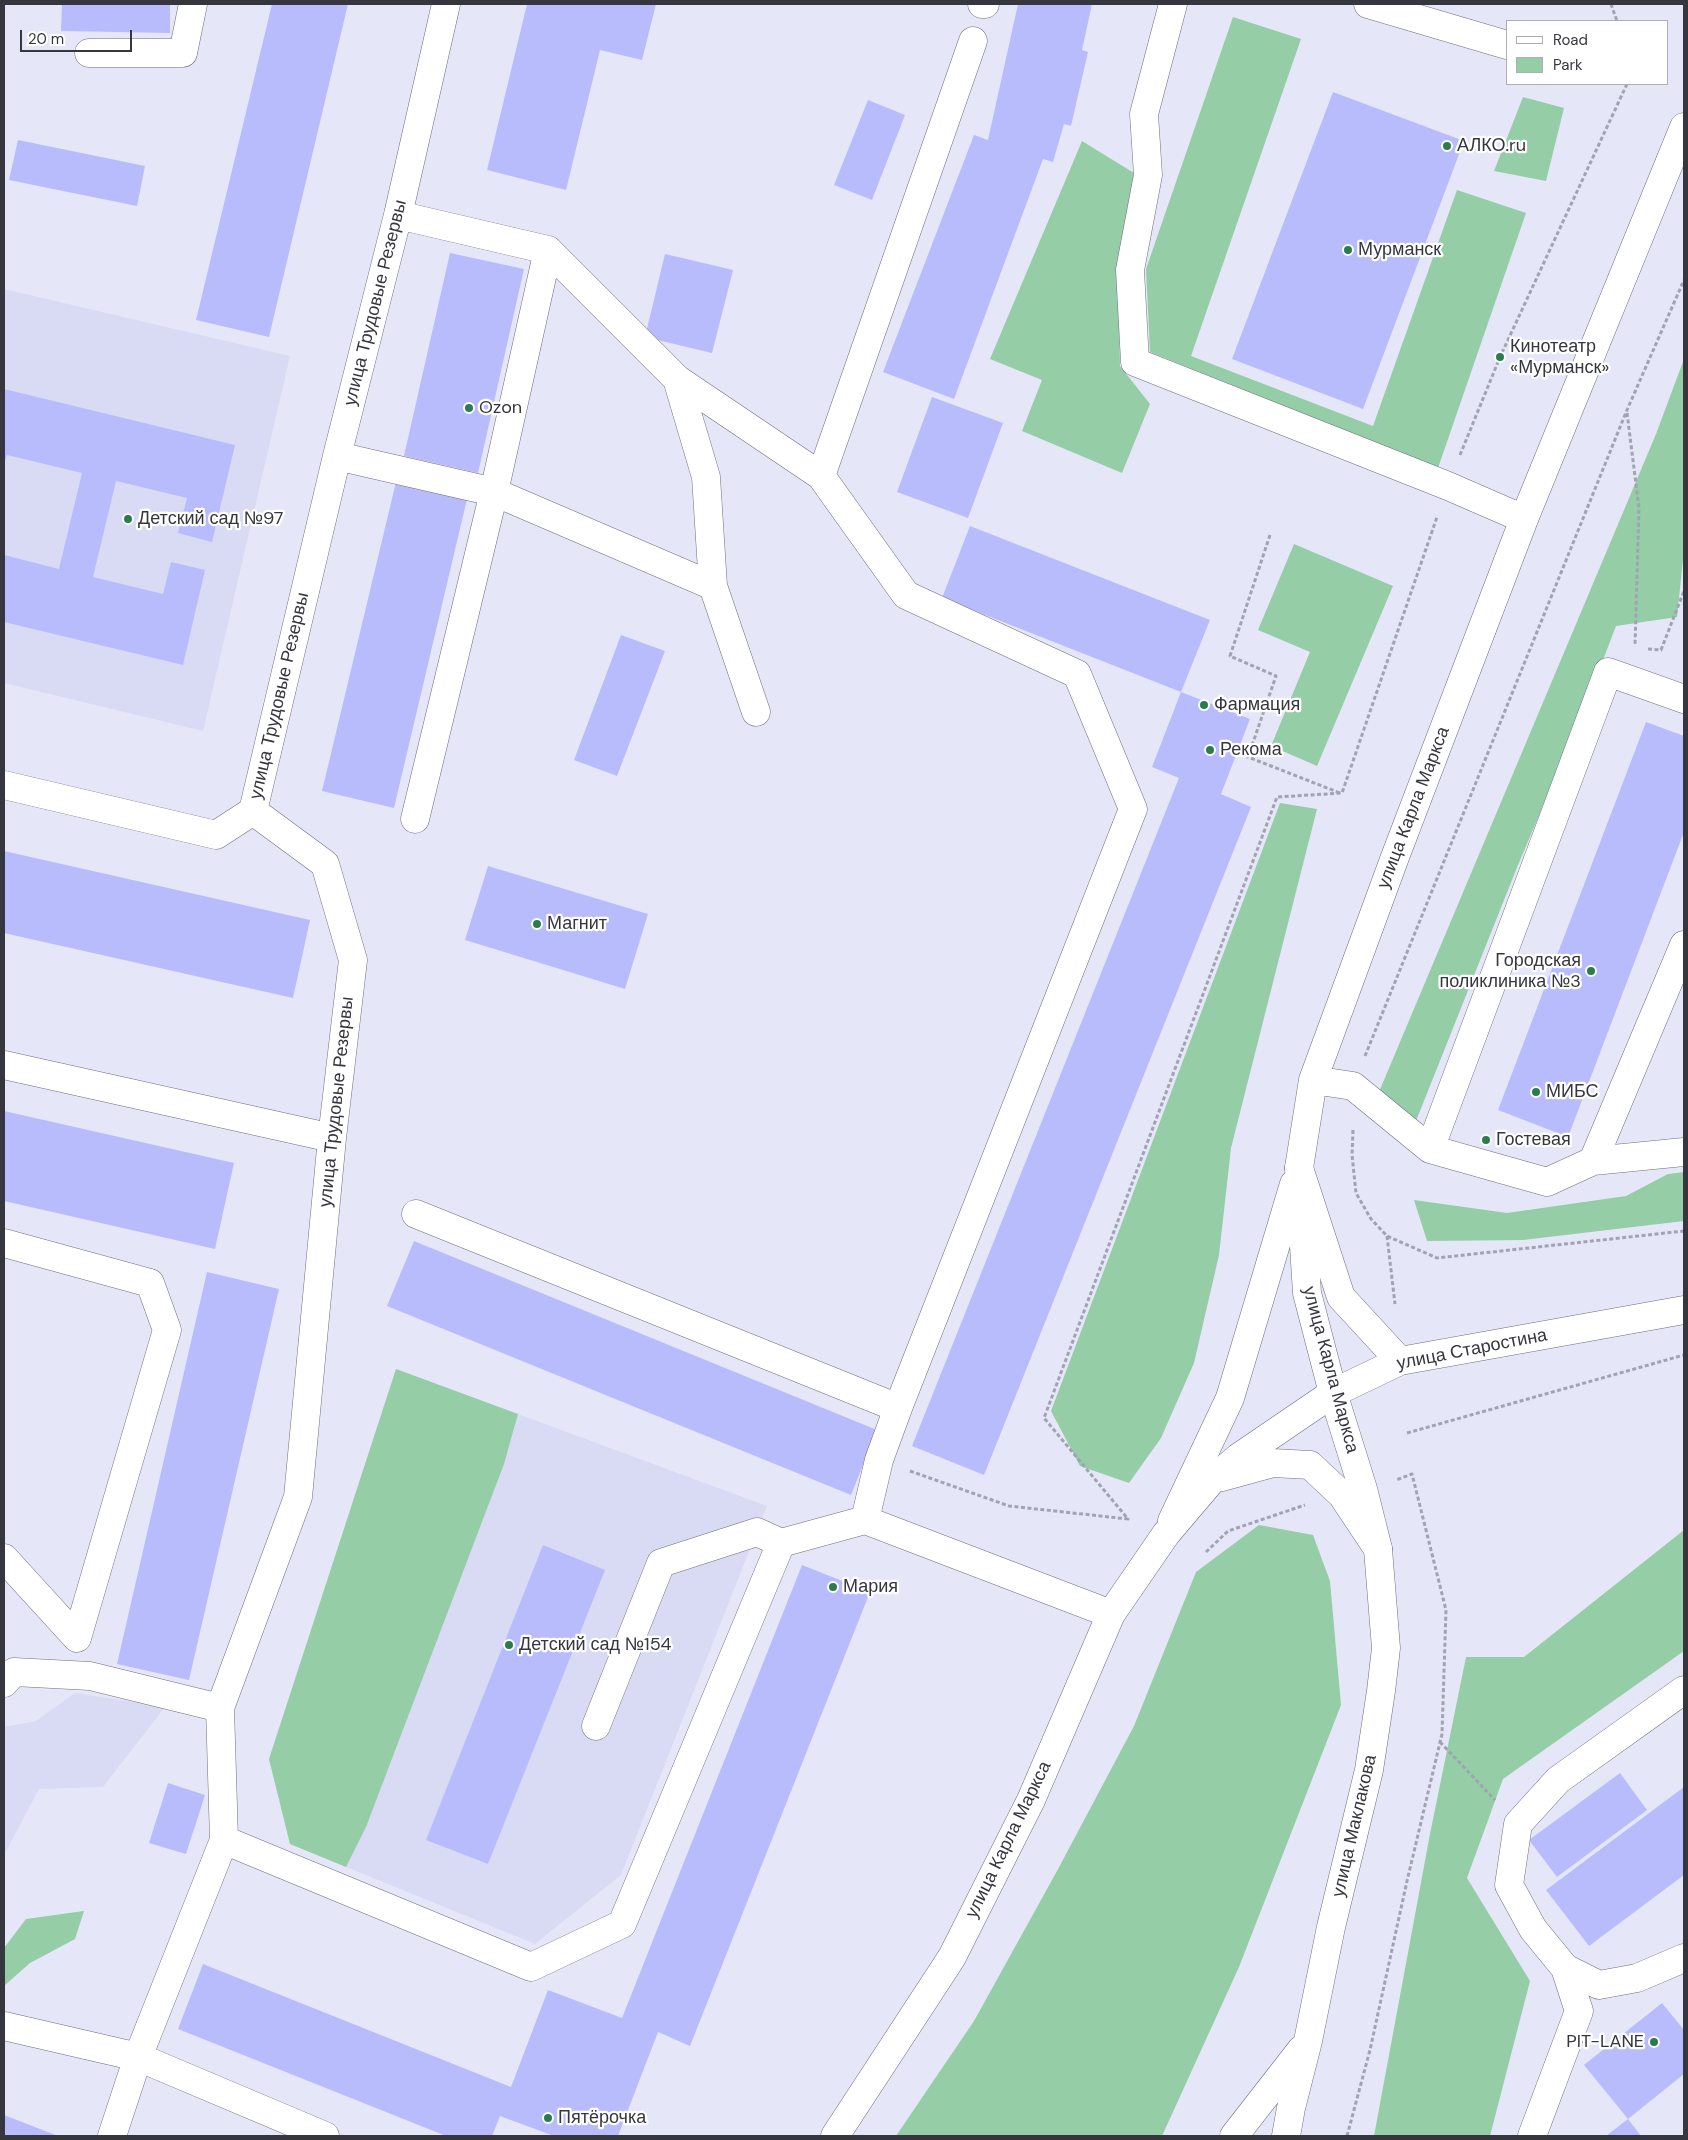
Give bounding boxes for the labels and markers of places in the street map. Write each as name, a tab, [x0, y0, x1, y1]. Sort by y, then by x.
place label: АЛКО.ru	[1457, 135, 1526, 157]
marker: АЛКО.ru	[1441, 140, 1453, 152]
place label: Мурманск	[1358, 239, 1441, 261]
marker: Мурманск	[1342, 244, 1354, 256]
place label: Кинотеатр «Мурманск»	[1510, 336, 1609, 378]
marker: Кинотеатр «Мурманск»	[1494, 351, 1506, 363]
place label: Ozon	[479, 397, 522, 419]
marker: Ozon	[463, 402, 475, 414]
place label: Детский сад №97	[138, 508, 283, 530]
marker: Детский сад №97	[122, 513, 134, 525]
place label: Фармация	[1214, 694, 1300, 716]
marker: Фармация	[1198, 699, 1210, 711]
place label: Рекома	[1220, 739, 1282, 761]
marker: Рекома	[1204, 744, 1216, 756]
place label: Магнит	[547, 913, 607, 935]
marker: Магнит	[531, 918, 543, 930]
place label: Городская поликлиника №3	[1439, 950, 1581, 992]
marker: Городская поликлиника №3	[1585, 965, 1597, 977]
place label: МИБС	[1546, 1081, 1599, 1103]
marker: МИБС	[1530, 1086, 1542, 1098]
place label: Гостевая	[1496, 1129, 1571, 1151]
marker: Гостевая	[1480, 1134, 1492, 1146]
place label: Мария	[843, 1576, 898, 1598]
marker: Мария	[827, 1581, 839, 1593]
place label: Детский сад №154	[519, 1634, 672, 1656]
marker: Детский сад №154	[503, 1639, 515, 1651]
place label: PIT-LANE	[1566, 2031, 1644, 2053]
marker: PIT-LANE	[1648, 2036, 1660, 2048]
place label: Пятёрочка	[558, 2107, 646, 2129]
marker: Пятёрочка	[542, 2112, 554, 2124]

